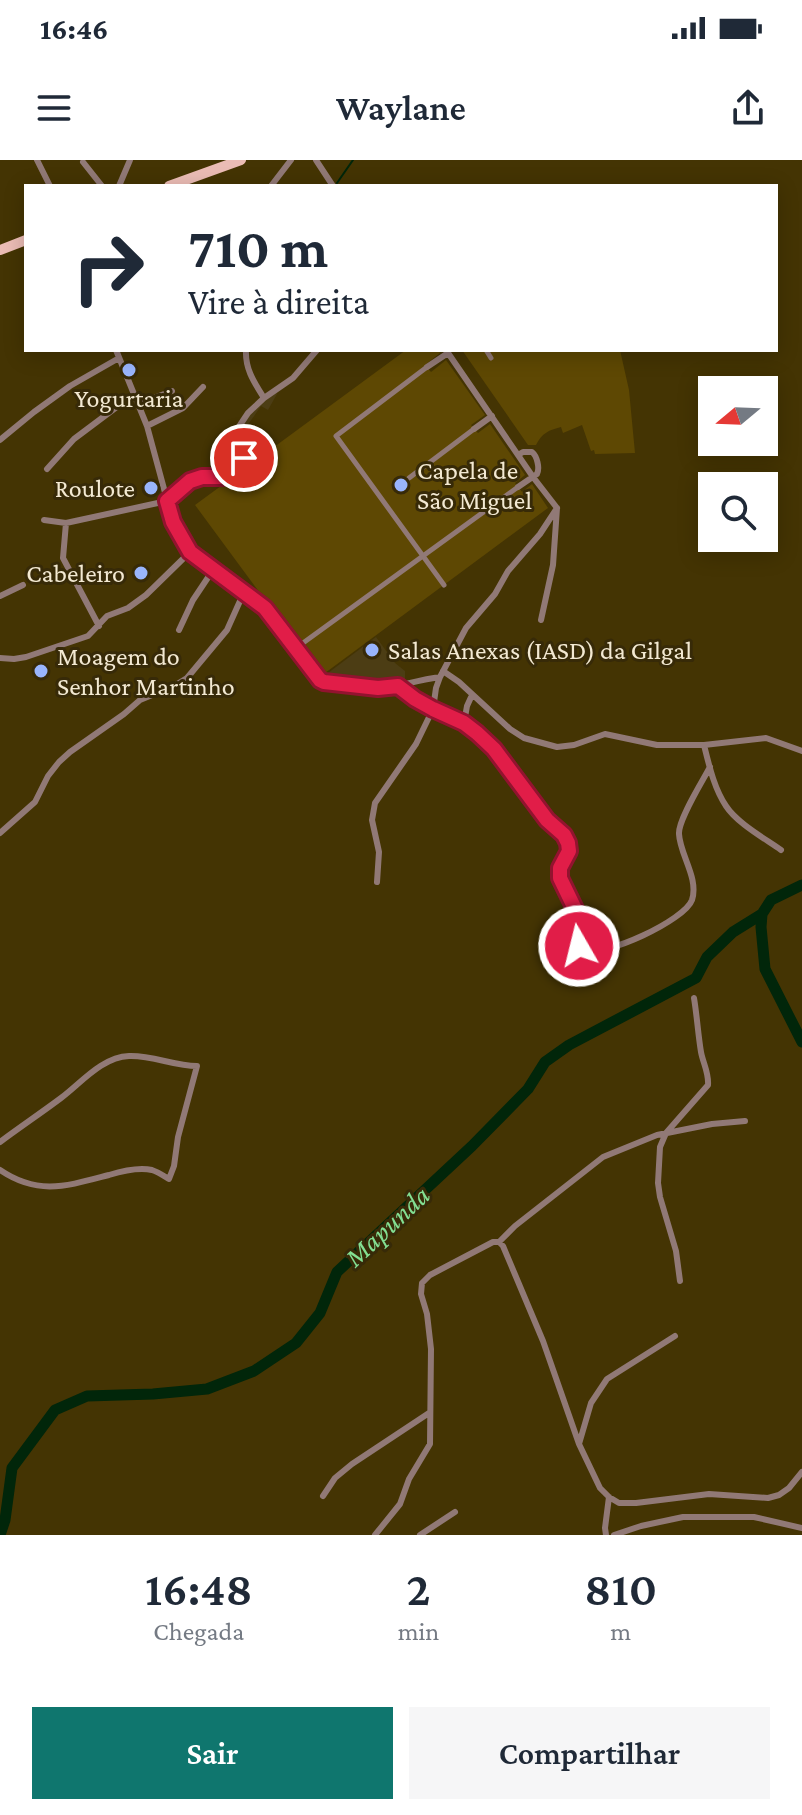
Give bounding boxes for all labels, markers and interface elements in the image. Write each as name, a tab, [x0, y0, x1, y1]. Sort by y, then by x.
text: 16:46	[40, 12, 109, 45]
icon: menu	[32, 86, 76, 130]
icon: share	[726, 86, 770, 130]
text: Waylane	[336, 88, 466, 128]
icon: right	[56, 216, 160, 320]
text: 710 m	[188, 217, 328, 279]
text: Vire à direita	[188, 282, 369, 322]
marker: Yogurtaria	[120, 361, 138, 379]
north arrow	[698, 376, 778, 456]
map controls	[698, 376, 778, 552]
place label: Yogurtaria	[74, 384, 184, 413]
pin	[210, 424, 278, 492]
icon: arrive	[222, 436, 266, 480]
place label: Capela de São Miguel	[417, 456, 532, 515]
button: search	[698, 472, 778, 552]
place label: Roulote	[55, 474, 135, 503]
marker: Capela de São Miguel	[392, 476, 410, 494]
marker: Roulote	[142, 479, 160, 497]
place label: Cabeleiro	[26, 559, 125, 588]
marker: Cabeleiro	[132, 564, 150, 582]
place label: Salas Anexas (IASD) da Gilgal	[388, 636, 692, 665]
marker: Salas Anexas (IASD) da Gilgal	[363, 641, 381, 659]
place label: Moagem do Senhor Martinho	[57, 642, 235, 701]
marker: Moagem do Senhor Martinho	[32, 662, 50, 680]
position arrow	[537, 904, 621, 988]
water label: Mapunda	[338, 1179, 436, 1274]
text: 16:48	[145, 1562, 253, 1615]
text: 2	[407, 1562, 430, 1615]
text: 810	[584, 1562, 657, 1615]
text: Chegada	[153, 1617, 244, 1646]
text: min	[398, 1617, 439, 1646]
text: m	[610, 1617, 631, 1646]
button: Sair	[32, 1707, 393, 1799]
button: Compartilhar	[409, 1707, 770, 1799]

